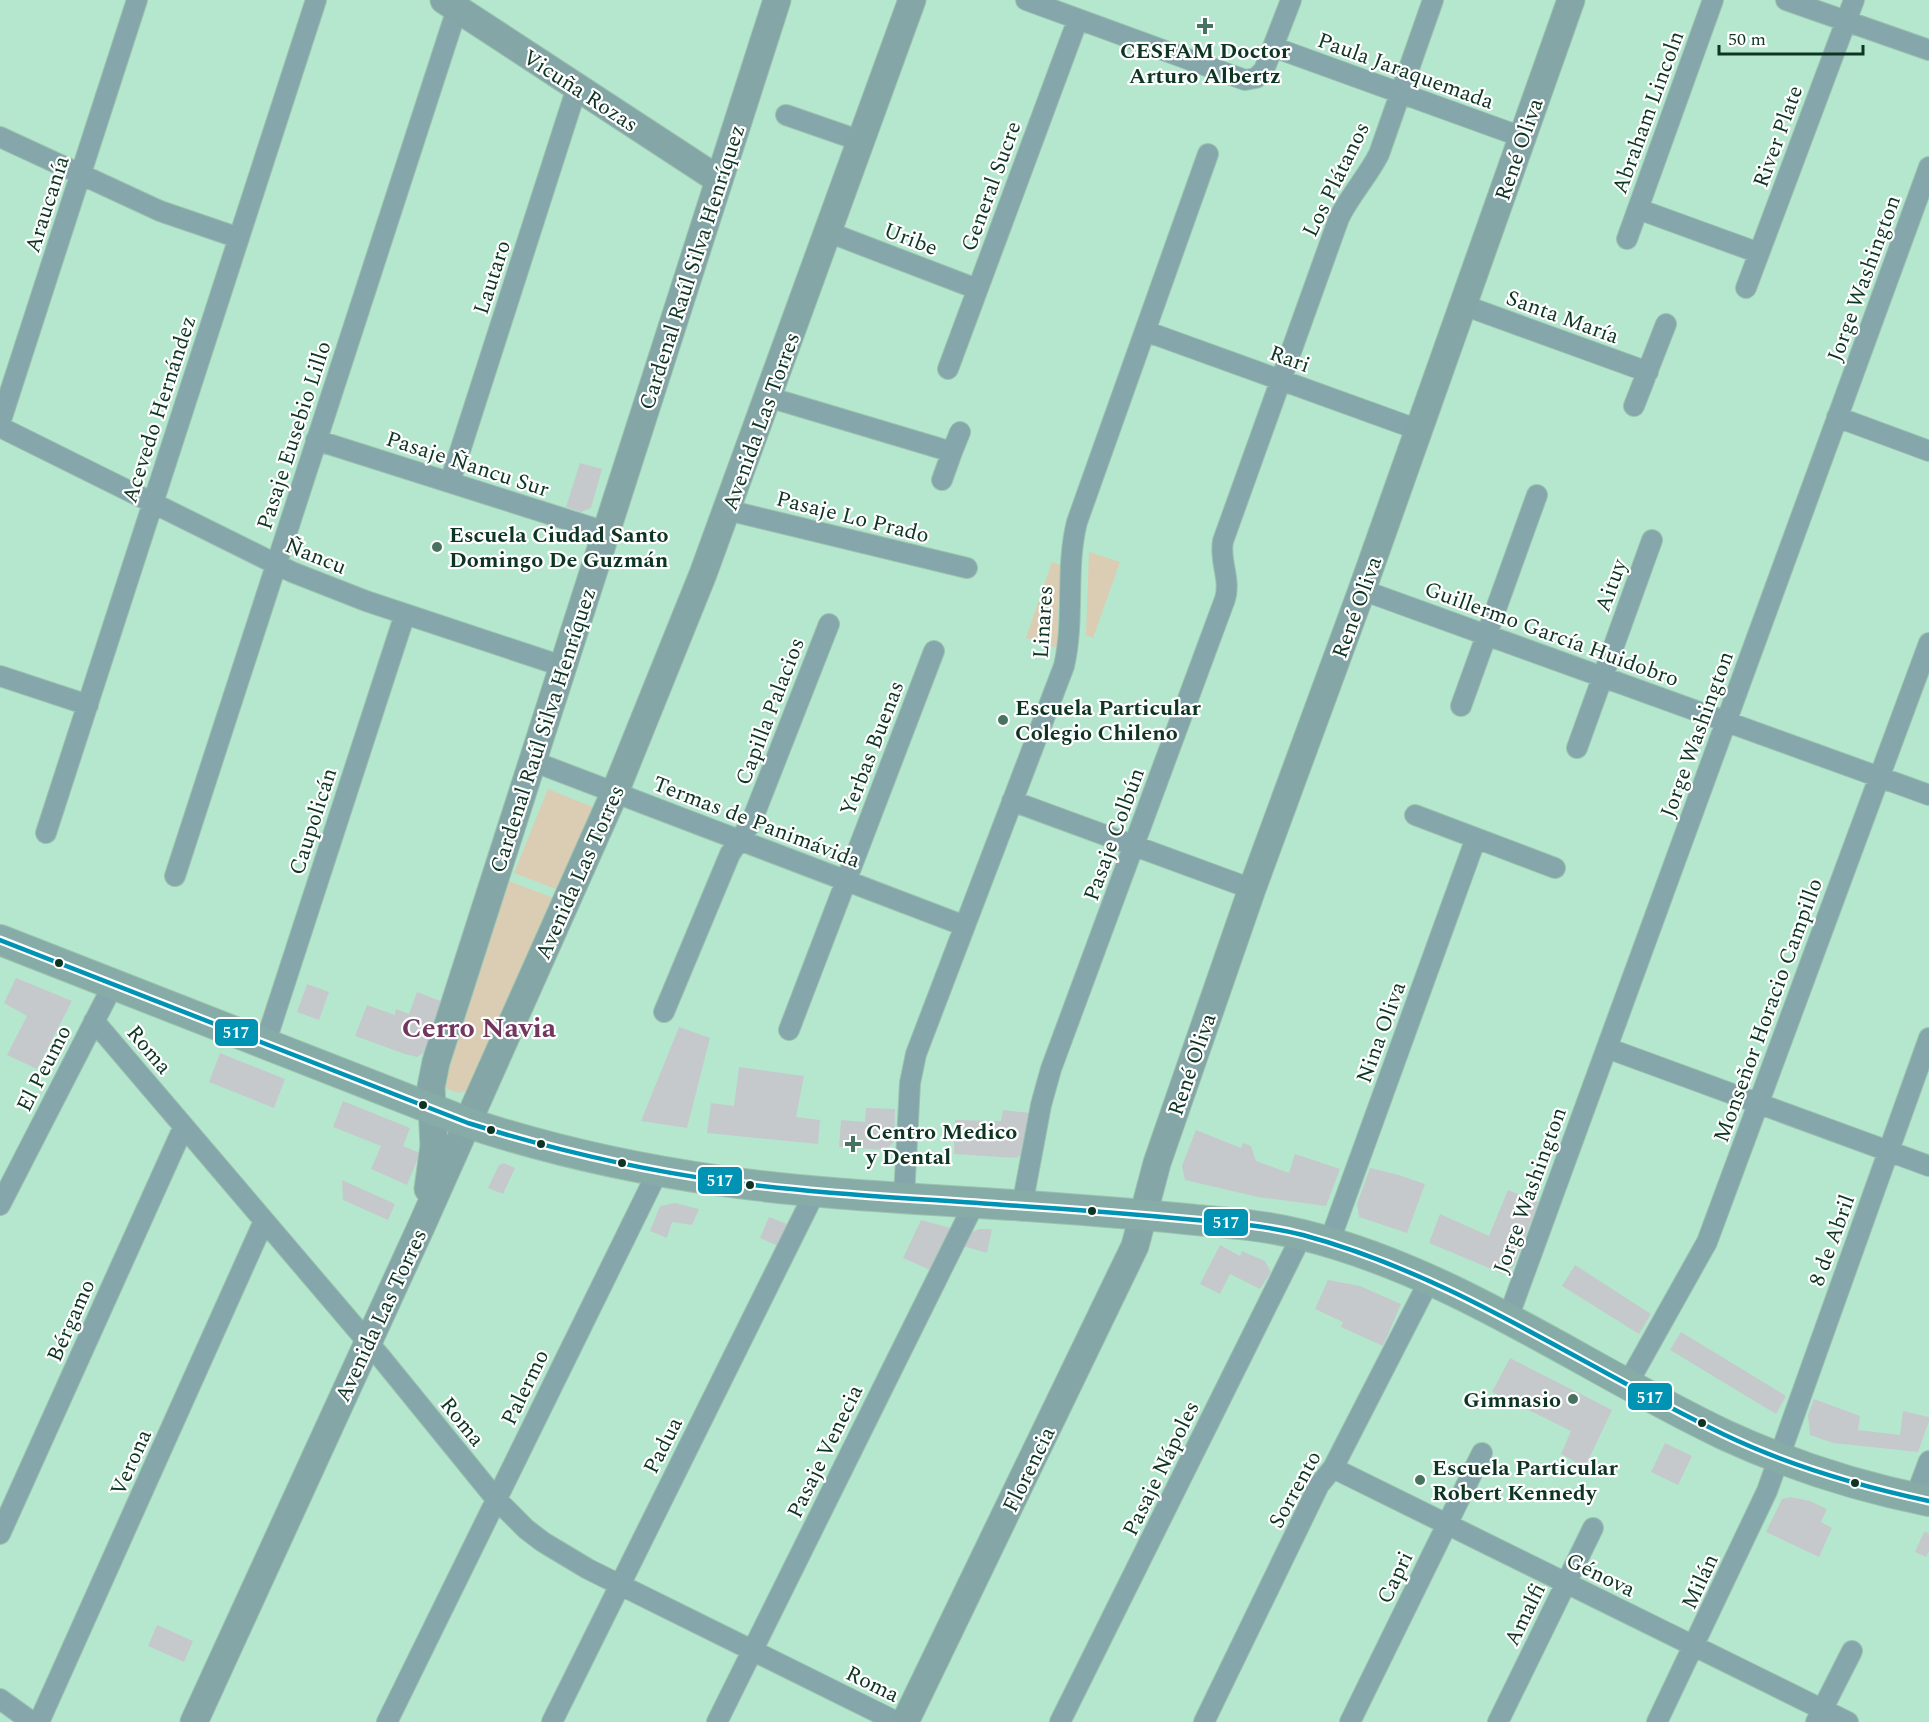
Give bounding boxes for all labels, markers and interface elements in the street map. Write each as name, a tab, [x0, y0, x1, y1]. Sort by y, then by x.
marker: CESFAM Doctor Arturo Albertz	[1196, 17, 1214, 35]
scale bar	[1719, 18, 1863, 56]
street label: Paula Jaraquemada	[1313, 24, 1499, 119]
street label: Abraham Lincoln	[1604, 26, 1693, 199]
text: 50 m	[1728, 26, 1766, 53]
place label: CESFAM Doctor Arturo Albertz	[1120, 35, 1291, 93]
street label: Vicuña Rozas	[516, 41, 645, 141]
street label: River Plate	[1745, 81, 1812, 192]
street label: René Oliva	[1486, 94, 1552, 205]
street label: Los Plátanos	[1294, 116, 1379, 243]
street label: General Sucre	[953, 117, 1030, 256]
street label: Cardenal Raúl Silva Henríquez	[631, 121, 754, 414]
street label: Araucanía	[16, 151, 79, 257]
street label: Jorge Washington	[1819, 191, 1910, 366]
street label: Uribe	[878, 214, 943, 265]
street label: Lautaro	[465, 236, 520, 319]
street label: Santa María	[1501, 282, 1624, 353]
street label: Acevedo Hernández	[114, 312, 205, 507]
street label: Avenida Las Torres	[714, 328, 809, 515]
street label: Pasaje Eusebio Lillo	[248, 337, 341, 534]
street label: Rari	[1265, 337, 1314, 382]
street label: Pasaje Ñancu Sur	[382, 423, 554, 506]
street label: Pasaje Lo Prado	[773, 482, 933, 552]
place label: Escuela Ciudad Santo Domingo De Guzmán	[449, 519, 669, 577]
street label: Ñancu	[280, 529, 351, 584]
marker: Escuela Ciudad Santo Domingo De Guzmán	[430, 540, 444, 554]
street label: René Oliva	[1324, 552, 1391, 663]
street label: Aituy	[1587, 553, 1637, 617]
street label: Guillermo García Huidobro	[1420, 573, 1683, 696]
street label: Cardenal Raúl Silva Henríquez	[482, 584, 605, 877]
street label: Linares	[1024, 584, 1063, 660]
street label: Capilla Palacios	[727, 633, 814, 790]
street label: Jorge Washington	[1652, 647, 1743, 822]
street label: Yerbas Buenas	[832, 676, 913, 821]
place label: Escuela Particular Colegio Chileno	[1015, 692, 1202, 750]
marker: Escuela Particular Colegio Chileno	[996, 713, 1010, 727]
street label: Pasaje Colbún	[1075, 763, 1154, 906]
street label: Caupolicán	[281, 764, 346, 879]
street label: Termas de Panimávida	[648, 768, 865, 877]
street label: Avenida Las Torres	[527, 780, 634, 965]
street label: Monseñor Horacio Campillo	[1705, 874, 1832, 1147]
unlabelled marker	[53, 957, 65, 969]
street label: Nina Oliva	[1348, 977, 1415, 1088]
district label: Cerro Navia	[402, 1007, 557, 1050]
street label: René Oliva	[1159, 1009, 1225, 1120]
street label: Roma	[118, 1018, 180, 1082]
line badge: 517	[214, 1018, 259, 1047]
street label: El Peumo	[8, 1019, 80, 1118]
text: 517	[223, 1021, 249, 1045]
unlabelled marker	[417, 1099, 429, 1111]
street label: Jorge Washington	[1485, 1103, 1576, 1278]
place label: Centro Medico y Dental	[865, 1116, 1017, 1174]
unlabelled marker	[485, 1124, 497, 1136]
marker: Centro Medico y Dental	[844, 1135, 862, 1153]
unlabelled marker	[535, 1138, 547, 1150]
unlabelled marker	[616, 1157, 628, 1169]
line badge: 517	[697, 1166, 743, 1195]
text: 517	[707, 1169, 733, 1193]
unlabelled marker	[744, 1179, 756, 1191]
street label: 8 de Abril	[1801, 1190, 1864, 1291]
unlabelled marker	[1086, 1205, 1098, 1217]
line badge: 517	[1203, 1208, 1249, 1237]
text: 517	[1213, 1211, 1239, 1235]
street label: Avenida Las Torres	[327, 1224, 436, 1408]
street label: Bérgamo	[39, 1274, 104, 1367]
street label: Palermo	[493, 1344, 558, 1431]
street label: Pasaje Venecia	[779, 1379, 872, 1524]
line badge: 517	[1627, 1382, 1673, 1411]
place label: Gimnasio	[1463, 1384, 1561, 1417]
text: 517	[1637, 1386, 1663, 1410]
street label: Roma	[431, 1390, 492, 1454]
marker: Gimnasio	[1566, 1392, 1580, 1406]
street label: Pasaje Nápoles	[1114, 1395, 1208, 1542]
street label: Padua	[635, 1411, 692, 1480]
unlabelled marker	[1696, 1417, 1708, 1429]
street label: Florencia	[994, 1421, 1064, 1518]
street label: Verona	[102, 1424, 161, 1501]
street label: Sorrento	[1260, 1445, 1330, 1535]
place label: Escuela Particular Robert Kennedy	[1432, 1452, 1619, 1510]
marker: Escuela Particular Robert Kennedy	[1413, 1473, 1427, 1487]
unlabelled marker	[1849, 1477, 1861, 1489]
street label: Génova	[1560, 1544, 1641, 1606]
street label: Capri	[1369, 1546, 1422, 1610]
street label: Milán	[1673, 1548, 1728, 1615]
street label: Amalfi	[1496, 1577, 1555, 1652]
street label: Roma	[840, 1657, 905, 1712]

